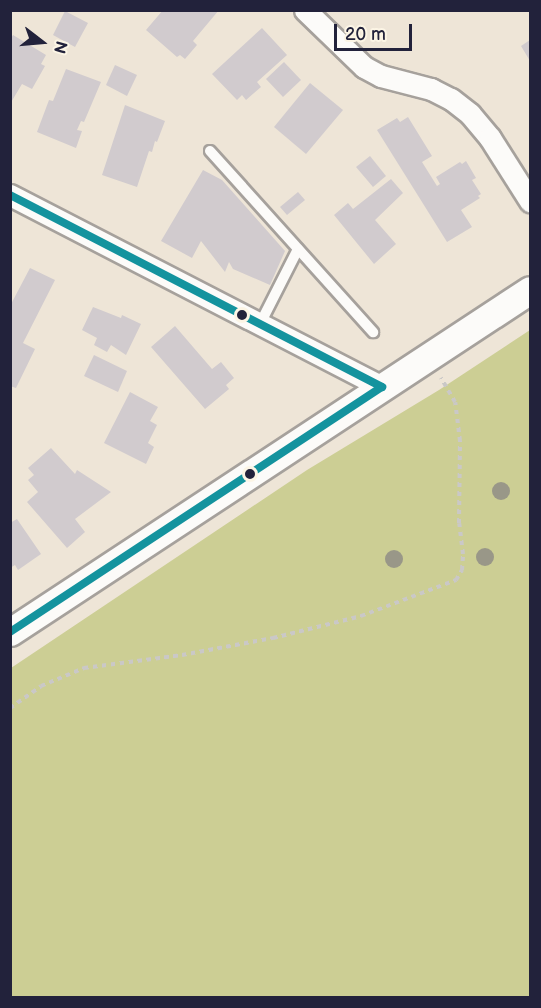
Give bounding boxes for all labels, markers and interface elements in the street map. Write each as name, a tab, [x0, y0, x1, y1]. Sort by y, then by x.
north arrow	[12, 12, 72, 72]
scale bar	[337, 12, 415, 50]
text: 20 m	[345, 24, 386, 45]
text: N	[49, 39, 71, 56]
unlabelled marker	[236, 309, 248, 321]
unlabelled marker	[244, 468, 256, 480]

